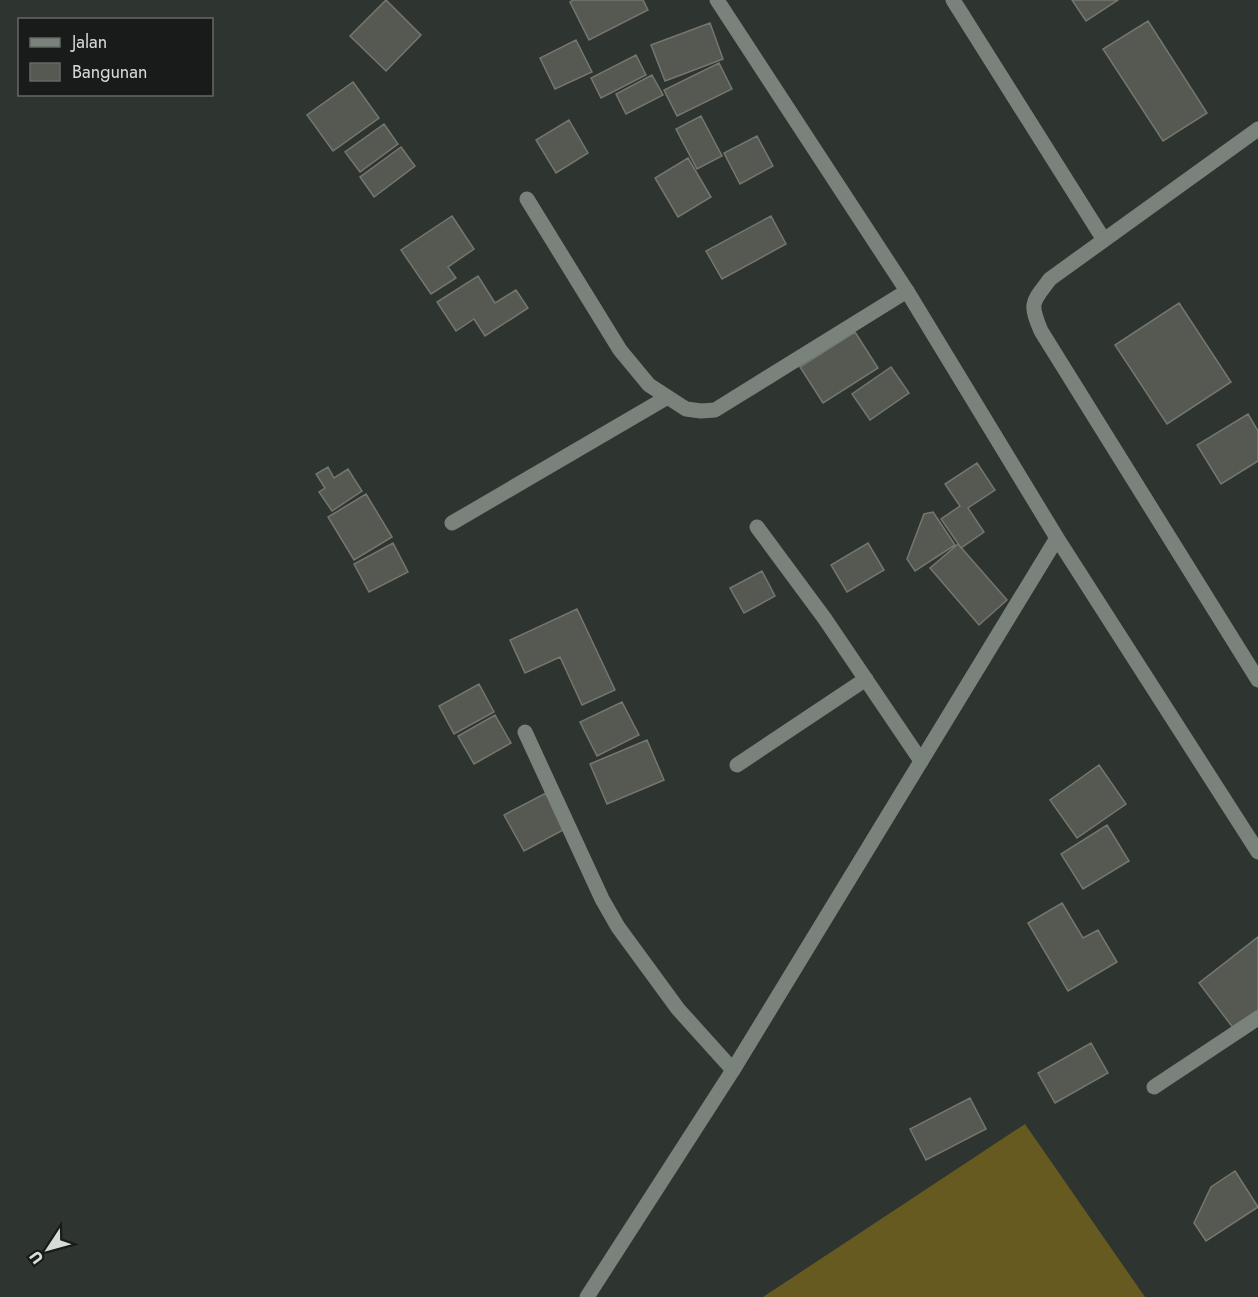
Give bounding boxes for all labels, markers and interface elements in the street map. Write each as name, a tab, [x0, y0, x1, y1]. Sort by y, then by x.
legend	[18, 18, 213, 96]
text: Jalan	[70, 29, 107, 55]
text: Bangunan	[72, 59, 147, 85]
north arrow	[18, 1219, 78, 1279]
text: U	[24, 1246, 49, 1269]

